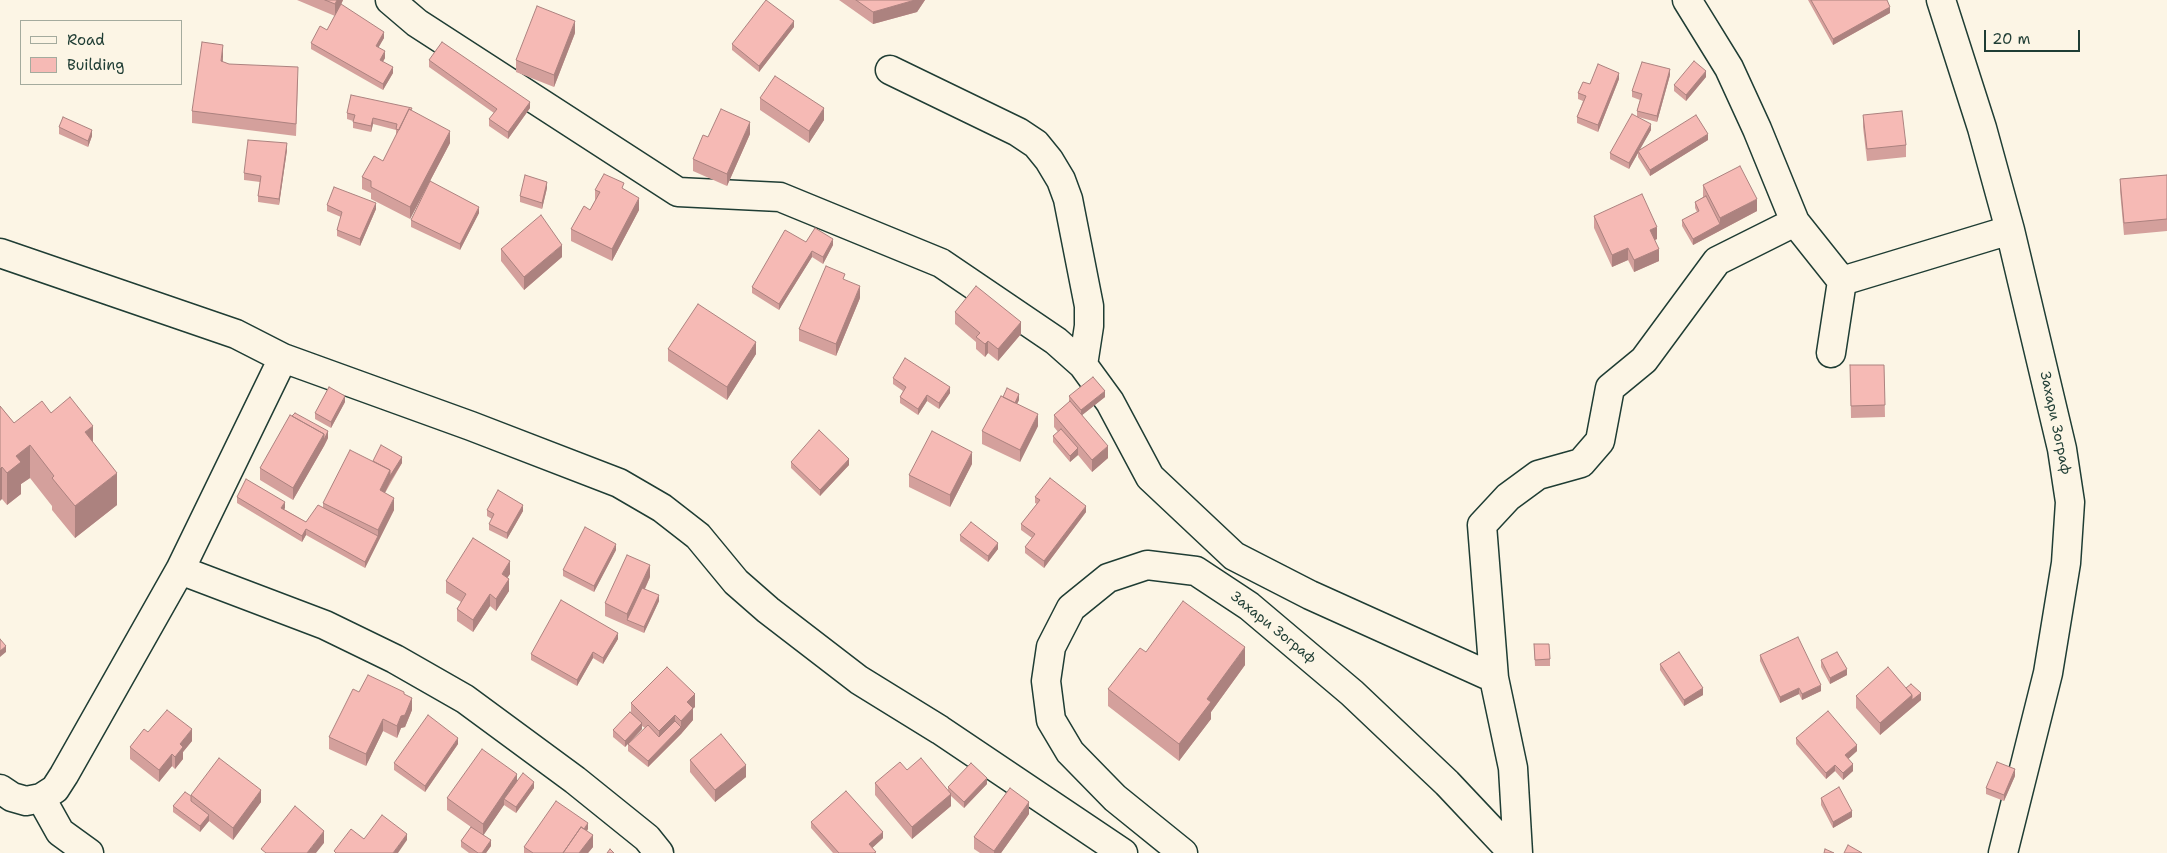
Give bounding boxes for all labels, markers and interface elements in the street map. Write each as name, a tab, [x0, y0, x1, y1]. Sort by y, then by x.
legend	[20, 20, 182, 85]
scale bar	[1987, 20, 2083, 52]
text: 20 m	[1992, 29, 2031, 49]
text: Road	[67, 30, 105, 50]
text: Building	[67, 55, 124, 75]
street label: Захари Зограф	[2036, 370, 2074, 476]
street label: Захари Зограф	[1227, 588, 1319, 668]

